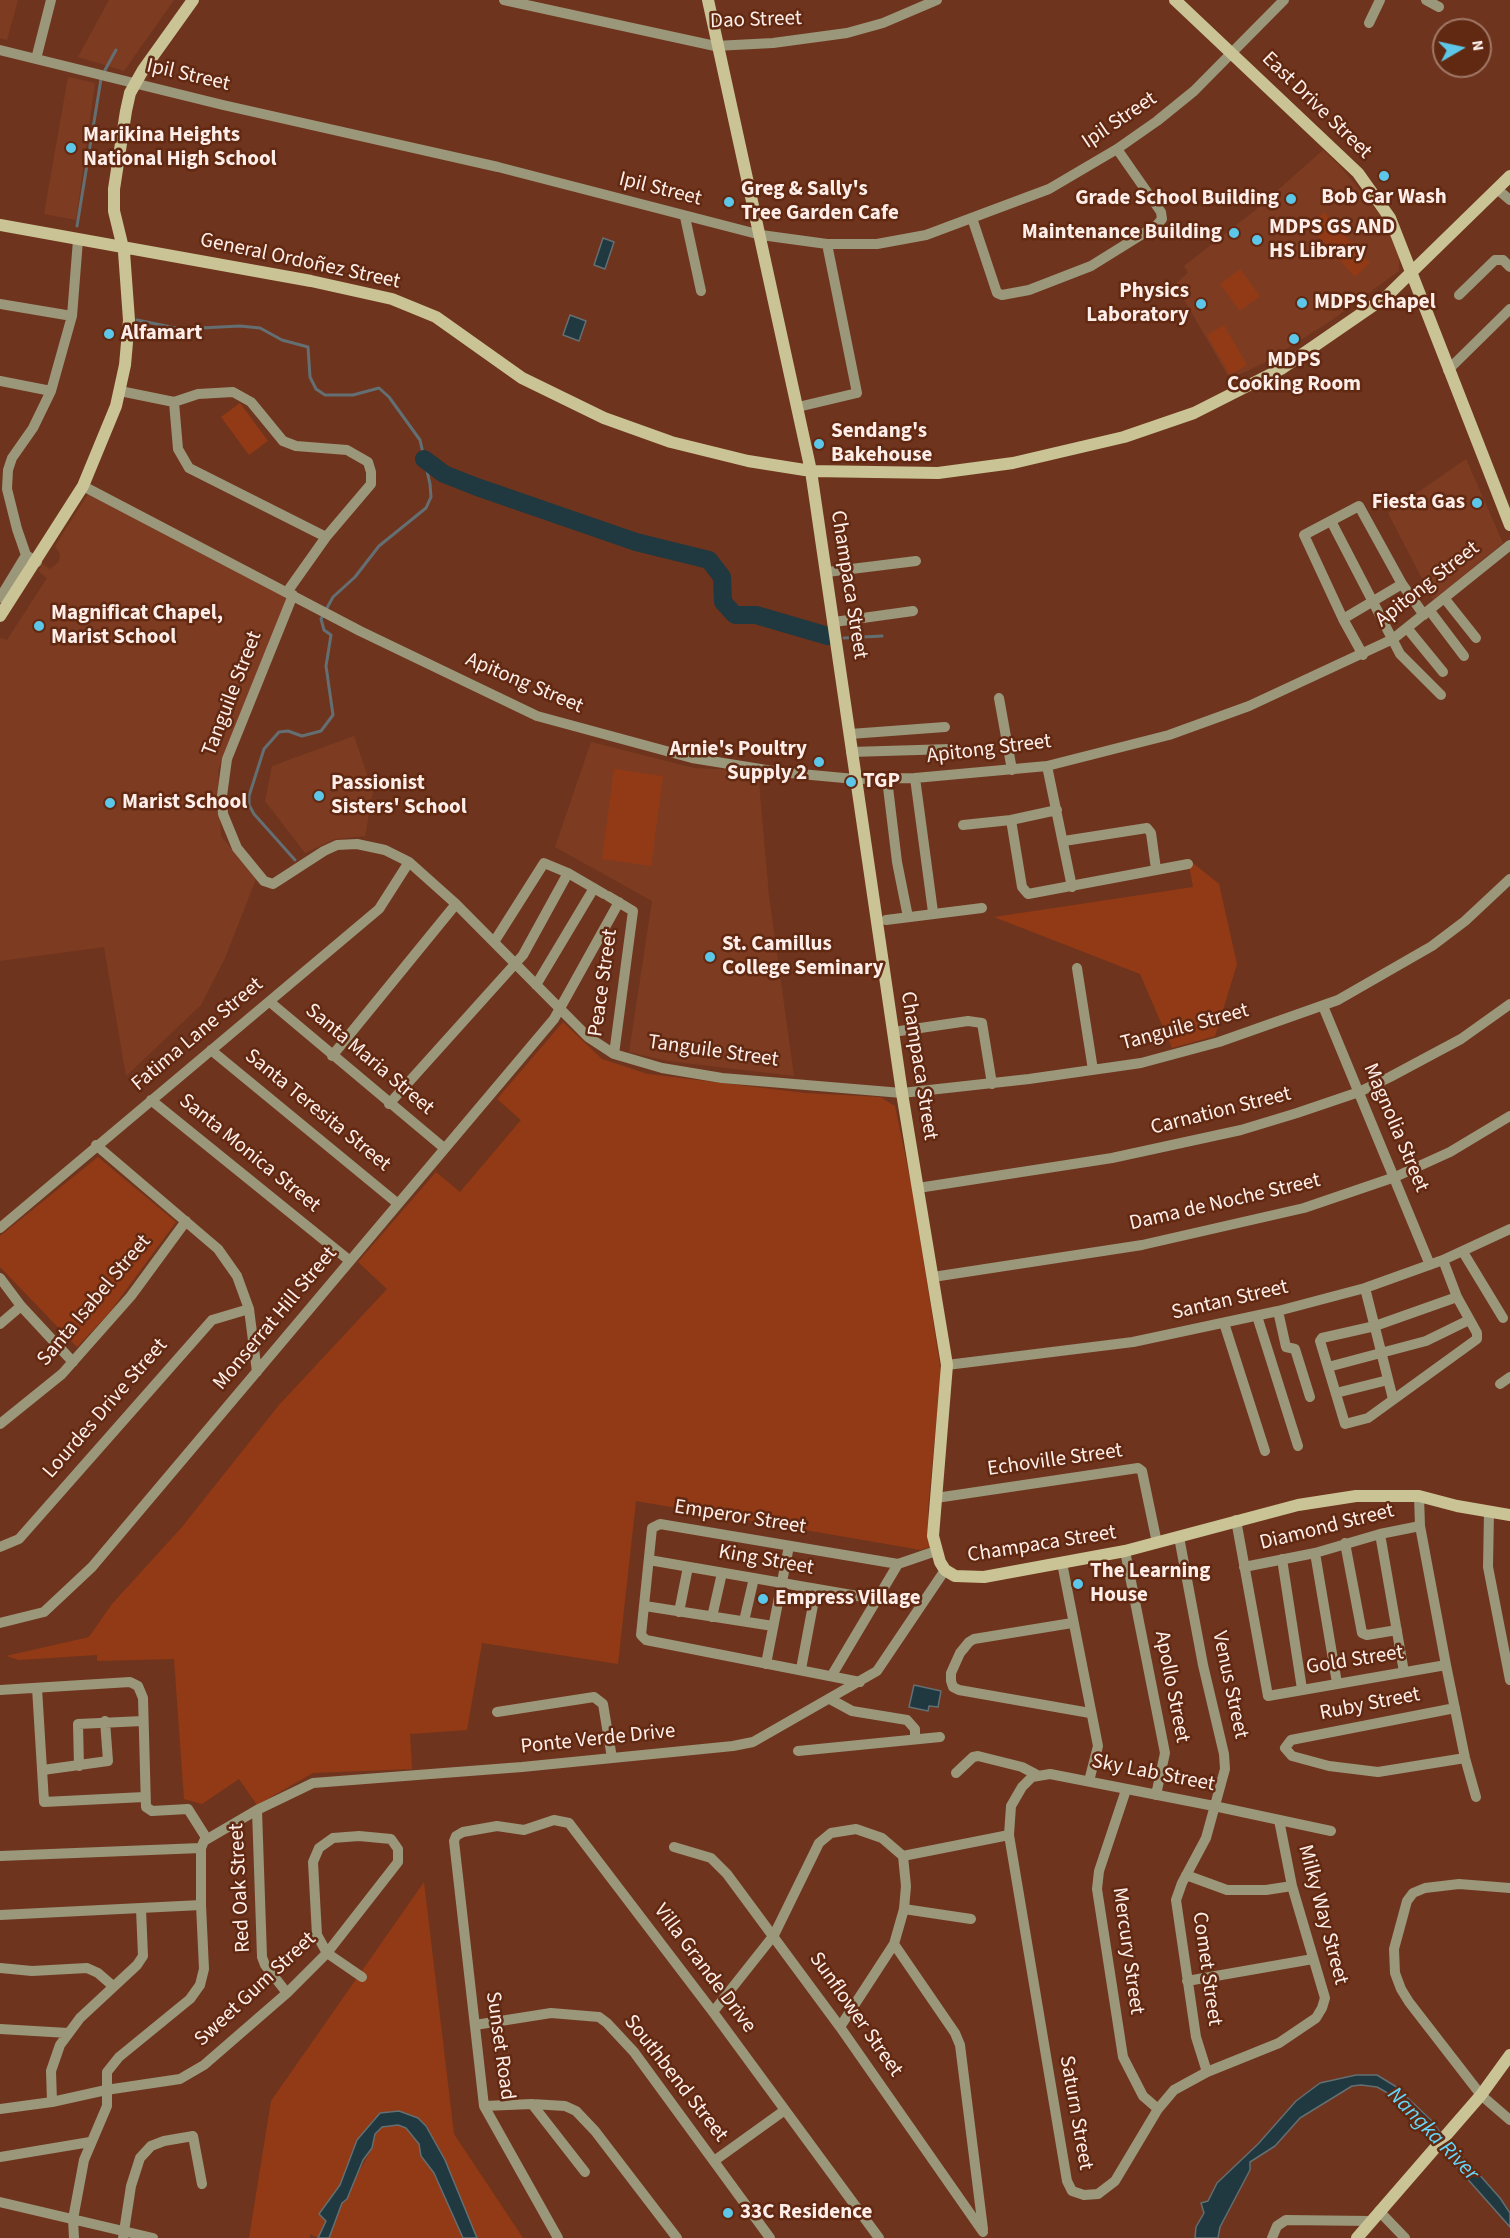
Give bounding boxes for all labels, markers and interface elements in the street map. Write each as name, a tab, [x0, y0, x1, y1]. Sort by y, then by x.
street label: Dao Street	[710, 7, 802, 35]
north arrow	[1432, 18, 1492, 78]
text: N	[1466, 39, 1489, 52]
street label: East Drive Street	[1256, 47, 1376, 165]
street label: Ipil Street	[144, 54, 232, 98]
street label: Ipil Street	[1078, 87, 1162, 155]
place label: Marikina Heights National High School	[83, 123, 277, 173]
marker: Marikina Heights National High School	[64, 141, 78, 155]
street label: Ipil Street	[616, 168, 704, 212]
marker: Bob Car Wash	[1377, 169, 1391, 183]
place label: Greg & Sally's Tree Garden Cafe	[741, 177, 899, 227]
place label: Bob Car Wash	[1321, 185, 1447, 211]
place label: Grade School Building	[1075, 186, 1279, 212]
marker: Grade School Building	[1284, 192, 1298, 206]
marker: Greg & Sally's Tree Garden Cafe	[722, 195, 736, 209]
place label: MDPS GS AND HS Library	[1269, 215, 1395, 265]
place label: Maintenance Building	[1022, 220, 1222, 246]
marker: Maintenance Building	[1227, 226, 1241, 240]
street label: General Ordoñez Street	[198, 228, 402, 296]
marker: MDPS GS AND HS Library	[1250, 233, 1264, 247]
place label: Physics Laboratory	[1086, 279, 1189, 329]
place label: MDPS Chapel	[1314, 290, 1436, 316]
marker: MDPS Chapel	[1295, 296, 1309, 310]
marker: Physics Laboratory	[1194, 297, 1208, 311]
place label: Alfamart	[121, 321, 202, 347]
marker: Alfamart	[102, 327, 116, 341]
marker: MDPS Cooking Room	[1287, 332, 1301, 346]
place label: MDPS Cooking Room	[1227, 348, 1361, 398]
place label: Sendang's Bakehouse	[831, 419, 932, 469]
marker: Sendang's Bakehouse	[812, 437, 826, 451]
place label: Fiesta Gas	[1372, 490, 1465, 516]
marker: Fiesta Gas	[1470, 496, 1484, 510]
street label: Champaca Street	[824, 509, 872, 661]
street label: Apitong Street	[1371, 537, 1485, 633]
place label: Magnificat Chapel, Marist School	[51, 601, 223, 651]
marker: Magnificat Chapel, Marist School	[32, 619, 46, 633]
street label: Tanguile Street	[198, 628, 268, 760]
street label: Apitong Street	[461, 648, 587, 720]
street label: Apitong Street	[925, 730, 1053, 770]
place label: Arnie's Poultry Supply 2	[669, 737, 807, 787]
marker: Arnie's Poultry Supply 2	[812, 755, 826, 769]
place label: TGP	[863, 769, 900, 795]
place label: Passionist Sisters' School	[331, 771, 467, 821]
marker: TGP	[844, 775, 858, 789]
marker: Passionist Sisters' School	[312, 789, 326, 803]
place label: Marist School	[122, 790, 247, 816]
marker: Marist School	[103, 796, 117, 810]
street label: Peace Street	[584, 928, 624, 1038]
place label: St. Camillus College Seminary	[722, 932, 883, 982]
marker: St. Camillus College Seminary	[703, 950, 717, 964]
street label: Fatima Lane Street	[127, 973, 269, 1097]
street label: Champaca Street	[894, 990, 942, 1142]
street label: Santa Maria Street	[299, 999, 439, 1121]
street label: Tanguile Street	[1118, 999, 1252, 1057]
street label: Tanguile Street	[646, 1030, 780, 1074]
street label: Santa Teresita Street	[239, 1044, 395, 1178]
street label: Magnolia Street	[1357, 1060, 1433, 1196]
street label: Carnation Street	[1148, 1082, 1294, 1142]
street label: Santa Monica Street	[173, 1089, 325, 1219]
street label: Dama de Noche Street	[1127, 1169, 1323, 1237]
street label: Santa Isabel Street	[33, 1230, 157, 1372]
street label: Monserrat Hill Street	[209, 1242, 343, 1396]
street label: Santan Street	[1169, 1275, 1291, 1327]
street label: Lourdes Drive Street	[38, 1334, 174, 1484]
street label: Echoville Street	[986, 1439, 1124, 1483]
street label: Emperor Street	[672, 1495, 808, 1541]
street label: Diamond Street	[1257, 1499, 1397, 1557]
street label: Champaca Street	[966, 1521, 1118, 1569]
street label: King Street	[716, 1540, 816, 1582]
place label: The Learning House	[1090, 1559, 1210, 1609]
marker: The Learning House	[1071, 1577, 1085, 1591]
place label: Empress Village	[775, 1586, 921, 1612]
marker: Empress Village	[756, 1592, 770, 1606]
street label: Apollo Street	[1148, 1629, 1194, 1745]
street label: Venus Street	[1205, 1629, 1253, 1741]
street label: Gold Street	[1305, 1641, 1405, 1681]
street label: Ruby Street	[1318, 1683, 1422, 1727]
street label: Ponte Verde Drive	[519, 1719, 677, 1761]
street label: Sky Lab Street	[1089, 1750, 1217, 1798]
street label: Red Oak Street	[225, 1823, 257, 1953]
street label: Milky Way Street	[1291, 1842, 1353, 1988]
street label: Mercury Street	[1106, 1886, 1148, 2016]
street label: Villa Grande Drive	[647, 1899, 761, 2039]
street label: Comet Street	[1186, 1910, 1226, 2028]
street label: Sweet Gum Street	[190, 1927, 322, 2053]
street label: Sunflower Street	[803, 1948, 907, 2082]
street label: Sunset Road	[479, 1990, 519, 2102]
street label: Southbend Street	[618, 2010, 732, 2148]
street label: Saturn Street	[1053, 2054, 1097, 2172]
water label: Nangka River	[1381, 2083, 1483, 2187]
place label: 33C Residence	[740, 2200, 872, 2226]
marker: 33C Residence	[721, 2206, 735, 2220]

